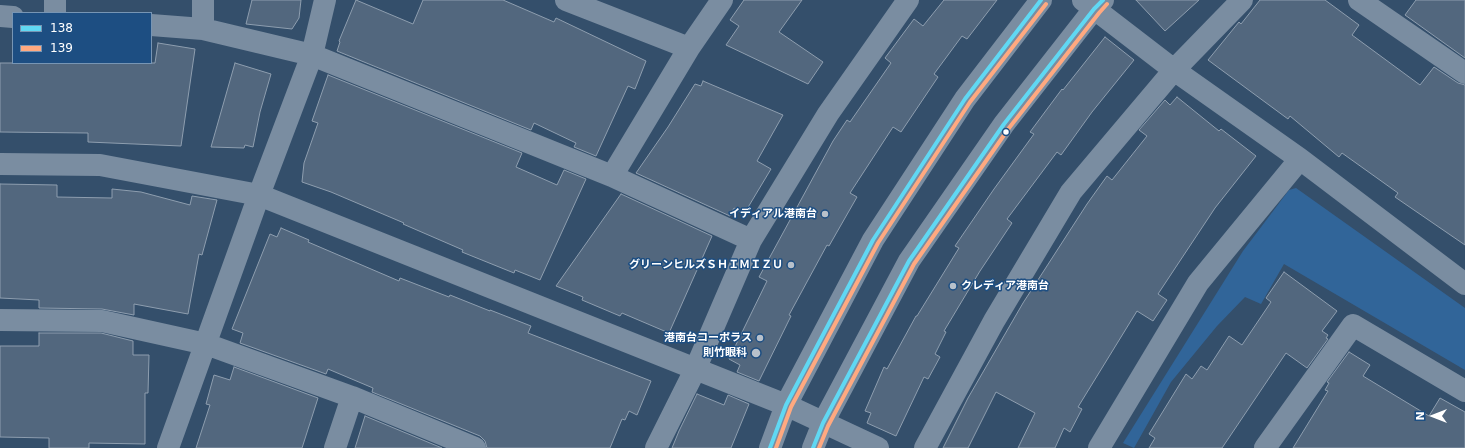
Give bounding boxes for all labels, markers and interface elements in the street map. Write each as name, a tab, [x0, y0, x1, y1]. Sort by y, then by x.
legend	[12, 12, 152, 64]
text: 138	[50, 21, 73, 35]
text: 139	[50, 41, 73, 55]
unlabelled marker	[1001, 127, 1011, 137]
place label: イディアル港南台	[729, 207, 817, 221]
marker: イディアル港南台	[820, 209, 830, 219]
place label: グリーンヒルズＳＨＩＭＩＺＵ	[629, 258, 783, 272]
marker: グリーンヒルズＳＨＩＭＩＺＵ	[786, 260, 796, 270]
place label: クレディア港南台	[961, 279, 1049, 293]
marker: クレディア港南台	[948, 281, 958, 291]
place label: 港南台コーポラス	[664, 331, 752, 345]
marker: 港南台コーポラス	[755, 333, 765, 343]
place label: 則竹眼科	[703, 346, 747, 360]
marker: 則竹眼科	[750, 347, 762, 359]
north arrow	[1413, 396, 1453, 436]
text: N	[1414, 411, 1427, 421]

